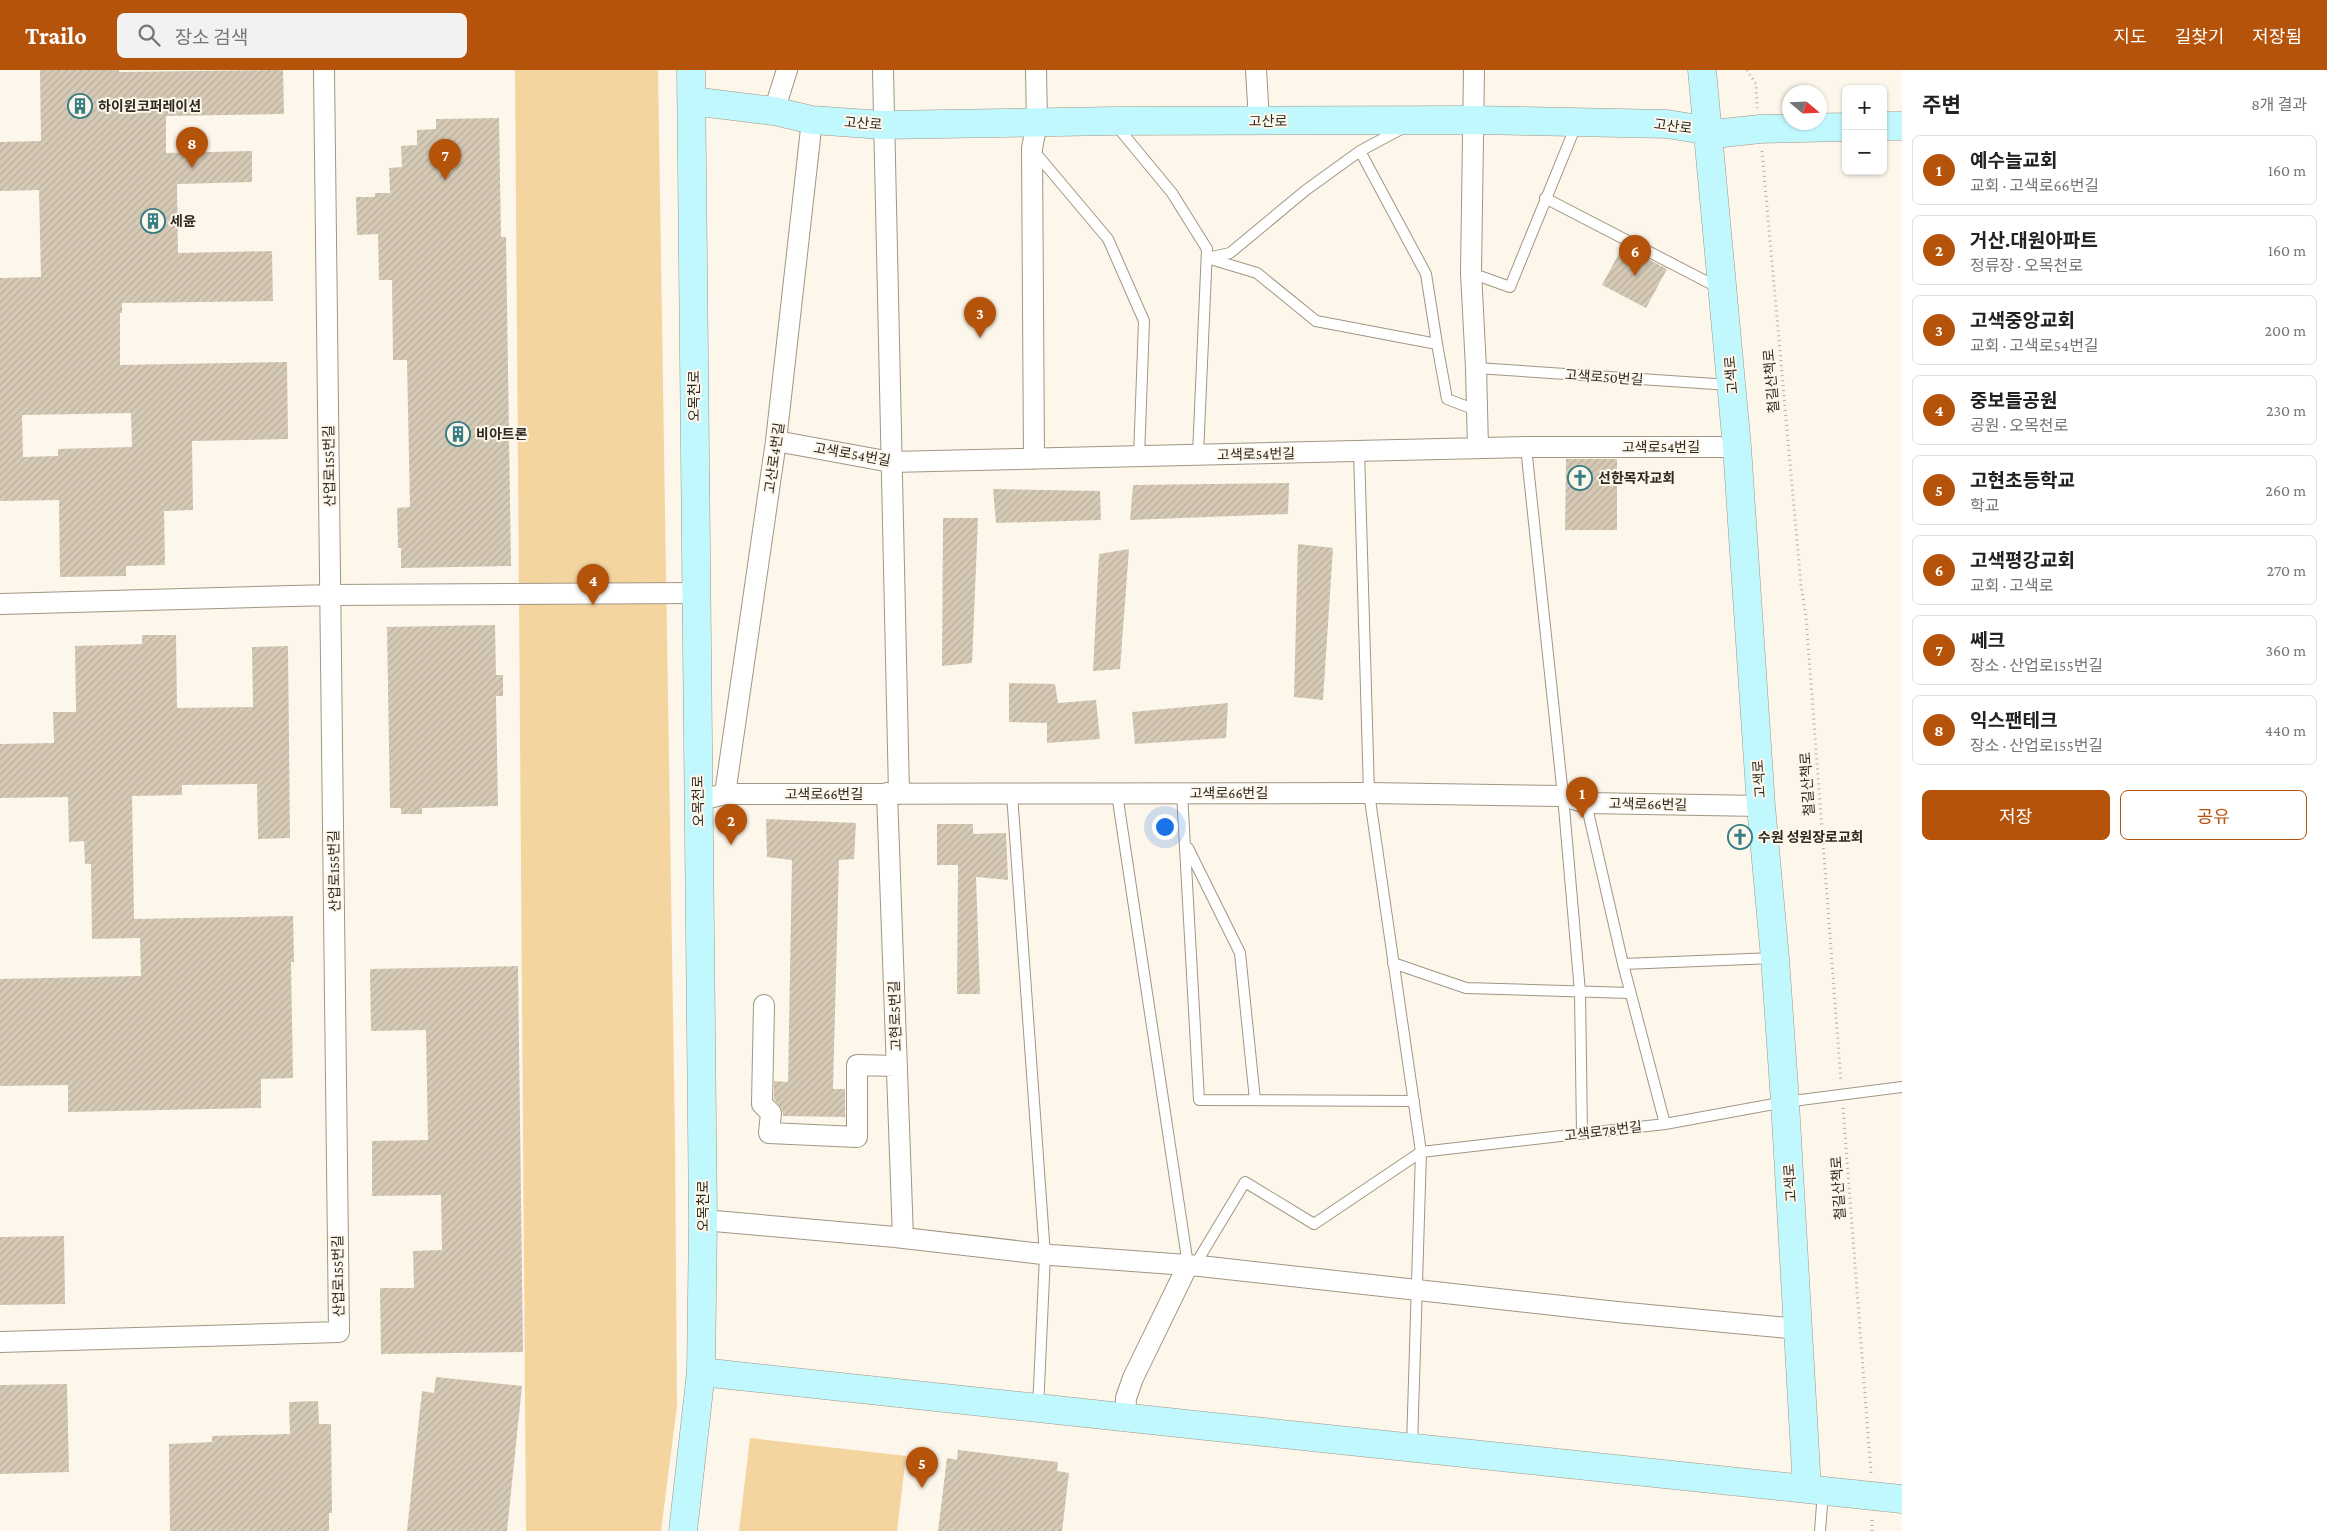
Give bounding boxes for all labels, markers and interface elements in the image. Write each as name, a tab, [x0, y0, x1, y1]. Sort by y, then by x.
search box	[117, 13, 467, 58]
icon: search	[135, 21, 163, 49]
text: Trailo	[25, 22, 87, 49]
text: 장소 검색	[175, 27, 248, 48]
text: 지도	[2114, 27, 2147, 47]
text: 길찾기	[2175, 27, 2224, 47]
text: 저장됨	[2252, 27, 2302, 47]
north arrow	[1782, 85, 1827, 130]
map controls	[1842, 85, 1887, 175]
button: +	[1842, 85, 1887, 130]
building icon: 하이윈코퍼레이션	[67, 93, 93, 119]
text: 주변	[1922, 93, 1961, 117]
text: 8개 결과	[2251, 96, 2307, 113]
place label: 하이윈코퍼레이션	[98, 98, 201, 114]
street label: 고산로	[1249, 113, 1287, 129]
street label: 고산로	[843, 114, 883, 132]
street label: 고산로	[1653, 116, 1693, 136]
pin: 8	[176, 127, 208, 168]
button: −	[1842, 130, 1887, 175]
pin: 7	[429, 139, 461, 180]
text: 예수늘교회	[1970, 150, 2057, 171]
text: 1	[1936, 162, 1942, 179]
text: 160 m	[2268, 162, 2306, 179]
text: 교회 · 고색로66번길	[1970, 177, 2099, 194]
building icon: 세윤	[140, 208, 166, 234]
place label: 세윤	[170, 213, 196, 229]
text: 거산.대원아파트	[1970, 230, 2098, 251]
pin: 6	[1619, 235, 1651, 276]
text: 2	[1935, 242, 1943, 259]
text: 160 m	[2268, 242, 2306, 259]
text: 정류장 · 오목천로	[1970, 257, 2083, 274]
pin: 3	[964, 297, 996, 338]
text: 고색중앙교회	[1970, 310, 2075, 331]
text: 3	[1935, 322, 1943, 339]
text: 200 m	[2264, 322, 2306, 339]
text: 교회 · 고색로54번길	[1970, 337, 2099, 354]
street label: 철길산책로	[1760, 348, 1782, 414]
street label: 고색로	[1721, 355, 1741, 395]
street label: 고색로50번길	[1564, 366, 1644, 388]
street label: 오목천로	[686, 370, 702, 422]
text: 중보들공원	[1970, 390, 2057, 411]
text: 4	[1935, 402, 1943, 419]
text: 230 m	[2266, 402, 2306, 419]
text: 공원 · 오목천로	[1970, 417, 2068, 434]
building icon: 비아트론	[445, 421, 471, 447]
street label: 고산로4번길	[761, 421, 787, 495]
street label: 산업로155번길	[320, 425, 338, 507]
place label: 비아트론	[476, 426, 528, 442]
street label: 고색로54번길	[812, 439, 892, 469]
street label: 고색로54번길	[1622, 439, 1700, 455]
street label: 고색로54번길	[1217, 445, 1295, 463]
church icon: 선한목자교회	[1567, 465, 1593, 491]
place label: 선한목자교회	[1598, 470, 1675, 486]
text: 고현초등학교	[1970, 470, 2075, 491]
text: 5	[1935, 482, 1943, 499]
text: 260 m	[2265, 482, 2306, 499]
text: 학교	[1970, 497, 1999, 514]
text: 고색평강교회	[1970, 550, 2075, 571]
text: 6	[1935, 562, 1943, 579]
text: 270 m	[2267, 562, 2306, 579]
pin: 4	[577, 564, 609, 605]
text: 교회 · 고색로	[1970, 577, 2053, 594]
text: 쎄크	[1970, 630, 2005, 651]
text: 7	[1935, 642, 1943, 659]
text: 360 m	[2265, 642, 2306, 659]
text: 장소 · 산업로155번길	[1970, 657, 2103, 674]
text: 익스팬테크	[1970, 710, 2057, 731]
text: 8	[1934, 722, 1944, 739]
text: 440 m	[2265, 722, 2306, 739]
text: 장소 · 산업로155번길	[1970, 737, 2103, 754]
street label: 철길산책로	[1797, 751, 1817, 817]
street label: 고색로	[1750, 759, 1768, 799]
street label: 오목천로	[690, 775, 706, 827]
pin: 1	[1566, 777, 1598, 818]
street label: 고색로66번길	[1190, 785, 1268, 801]
street label: 고색로66번길	[785, 786, 863, 802]
button: 저장	[1922, 790, 2110, 840]
button: 공유	[2120, 790, 2307, 840]
street label: 고색로66번길	[1609, 795, 1687, 813]
pin: 2	[715, 804, 747, 845]
your location	[1152, 814, 1178, 840]
church icon: 수원 성원장로교회	[1727, 824, 1753, 850]
place label: 수원 성원장로교회	[1758, 829, 1864, 845]
street label: 산업로155번길	[325, 830, 343, 912]
street label: 고현로5번길	[886, 980, 904, 1052]
street label: 고색로78번길	[1563, 1118, 1643, 1144]
street label: 철길산책로	[1828, 1155, 1848, 1221]
street label: 고색로	[1781, 1163, 1799, 1203]
street label: 오목천로	[695, 1180, 711, 1232]
street label: 산업로155번길	[329, 1235, 347, 1317]
pin: 5	[906, 1447, 938, 1488]

